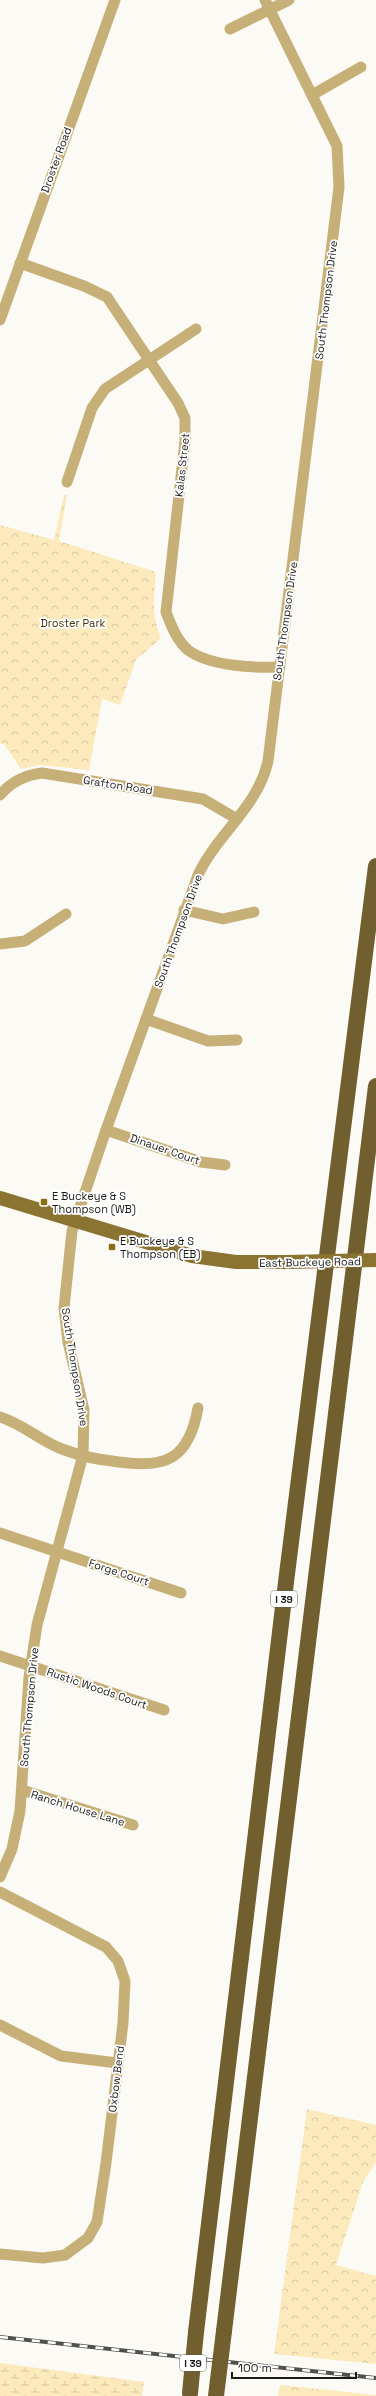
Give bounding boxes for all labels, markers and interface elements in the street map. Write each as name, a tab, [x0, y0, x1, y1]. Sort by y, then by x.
street label: Droster Road	[38, 125, 74, 195]
street label: South Thompson Drive	[312, 240, 340, 360]
street label: Kalas Street	[172, 432, 192, 498]
street label: South Thompson Drive	[270, 561, 300, 681]
park label: Droster Park	[41, 616, 106, 630]
street label: Grafton Road	[82, 773, 154, 797]
street label: South Thompson Drive	[151, 872, 205, 990]
street label: Dinauer Court	[128, 1131, 202, 1167]
place label: E Buckeye & S Thompson (WB)	[52, 1189, 136, 1216]
marker: E Buckeye & S Thompson (WB)	[39, 1197, 49, 1207]
place label: E Buckeye & S Thompson (EB)	[120, 1234, 200, 1261]
marker: E Buckeye & S Thompson (EB)	[107, 1242, 117, 1252]
street label: East Buckeye Road	[259, 1254, 361, 1270]
street label: South Thompson Drive	[59, 1307, 91, 1427]
street label: Forge Court	[87, 1556, 151, 1588]
road number: I 39	[271, 1591, 297, 1607]
street label: South Thompson Drive	[17, 1647, 41, 1767]
street label: Rustic Woods Court	[45, 1664, 149, 1712]
street label: Ranch House Lane	[29, 1787, 127, 1829]
street label: Oxbow Bend	[105, 2045, 127, 2113]
scale bar	[232, 2354, 356, 2380]
road number: I 39	[180, 2355, 206, 2371]
text: 100 m	[238, 2360, 272, 2376]

